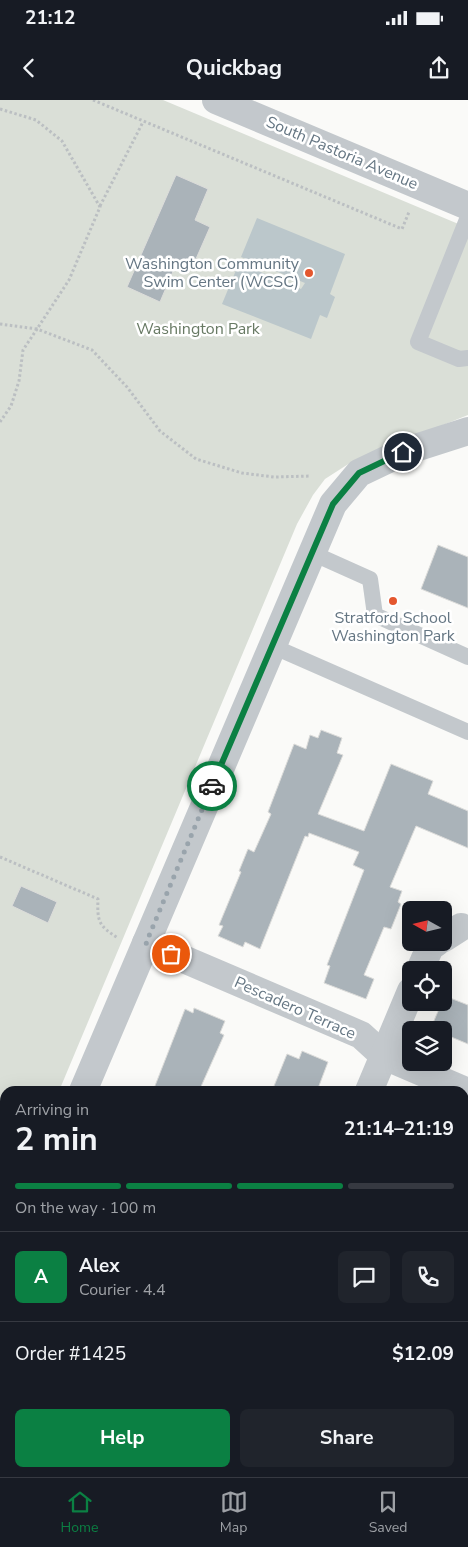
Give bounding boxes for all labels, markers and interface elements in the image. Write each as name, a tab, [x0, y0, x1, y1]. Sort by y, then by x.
text: 21:12	[25, 5, 75, 31]
text: Quickbag	[186, 53, 282, 83]
icon: back	[15, 54, 43, 82]
icon: share	[425, 54, 453, 82]
street label: South Pastoria Avenue	[263, 111, 421, 195]
place label: Washington Community Swim Center (WCSC)	[125, 253, 300, 293]
marker: Washington Community Swim Center (WCSC)	[303, 267, 315, 279]
park label: Washington Park	[136, 318, 261, 340]
pin	[382, 431, 424, 473]
icon: home	[389, 438, 417, 466]
marker: Stratford School Washington Park	[387, 595, 399, 607]
place label: Stratford School Washington Park	[331, 607, 456, 647]
courier	[187, 761, 237, 811]
icon: car	[198, 772, 226, 800]
north arrow	[402, 901, 452, 951]
map controls	[402, 901, 452, 1071]
pin	[150, 933, 192, 975]
icon: bag	[157, 940, 185, 968]
button: locate	[402, 961, 452, 1011]
street label: Pescadero Terrace	[231, 971, 359, 1045]
button: layers	[402, 1021, 452, 1071]
text: Arriving in	[15, 1099, 89, 1121]
text: 21:14–21:19	[344, 1116, 454, 1142]
text: 2 min	[15, 1118, 98, 1161]
text: On the way · 100 m	[15, 1197, 156, 1219]
button: chat	[338, 1251, 390, 1303]
button: phone	[402, 1251, 454, 1303]
text: Alex	[79, 1253, 120, 1279]
text: A	[34, 1264, 48, 1290]
text: Courier · 4.4	[79, 1279, 165, 1301]
text: Order #1425	[15, 1341, 126, 1367]
text: $12.09	[392, 1341, 454, 1367]
button: Help	[15, 1409, 230, 1467]
button: Share	[240, 1409, 454, 1467]
tab: Home	[61, 1488, 98, 1537]
tab: Map	[220, 1488, 248, 1537]
tab: Saved	[369, 1488, 407, 1537]

